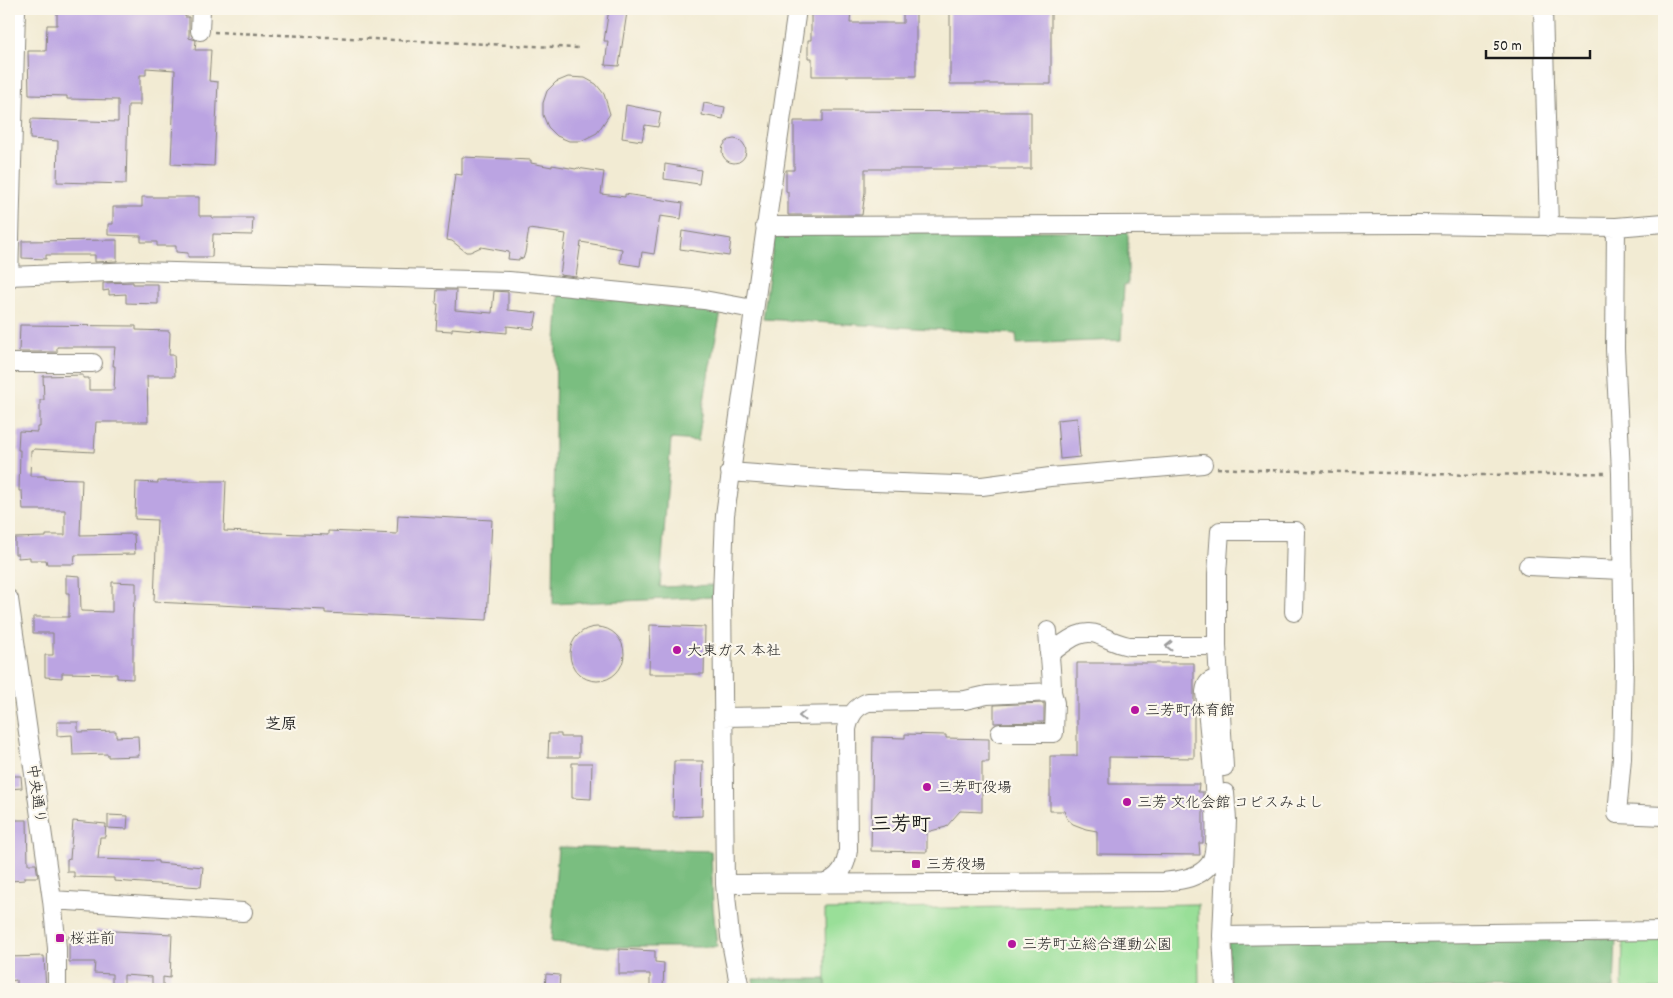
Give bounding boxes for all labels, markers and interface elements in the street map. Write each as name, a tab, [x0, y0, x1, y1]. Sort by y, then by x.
scale bar	[1486, 28, 1589, 60]
text: 50 m	[1493, 36, 1522, 58]
place label: 大東ガス 本社	[687, 641, 781, 663]
one-way arrow	[1164, 641, 1172, 651]
marker: 大東ガス 本社	[671, 644, 683, 656]
place label: 三芳町体育館	[1145, 701, 1235, 723]
marker: 三芳町体育館	[1129, 704, 1141, 716]
one-way arrow	[798, 711, 806, 721]
district label: 芝原	[265, 714, 297, 737]
street label: 中央通り	[20, 763, 50, 826]
place label: 三芳町役場	[937, 778, 1012, 800]
marker: 三芳町役場	[921, 781, 933, 793]
place label: 三芳 文化会館 コピスみよし	[1137, 793, 1324, 815]
marker: 三芳 文化会館 コピスみよし	[1121, 796, 1133, 808]
district label: 三芳町	[871, 812, 931, 840]
place label: 三芳役場	[926, 855, 986, 877]
marker: 三芳役場	[910, 858, 922, 870]
place label: 桜荘前	[70, 929, 115, 951]
marker: 桜荘前	[54, 932, 66, 944]
place label: 三芳町立総合運動公園	[1022, 935, 1172, 957]
marker: 三芳町立総合運動公園	[1006, 938, 1018, 950]

